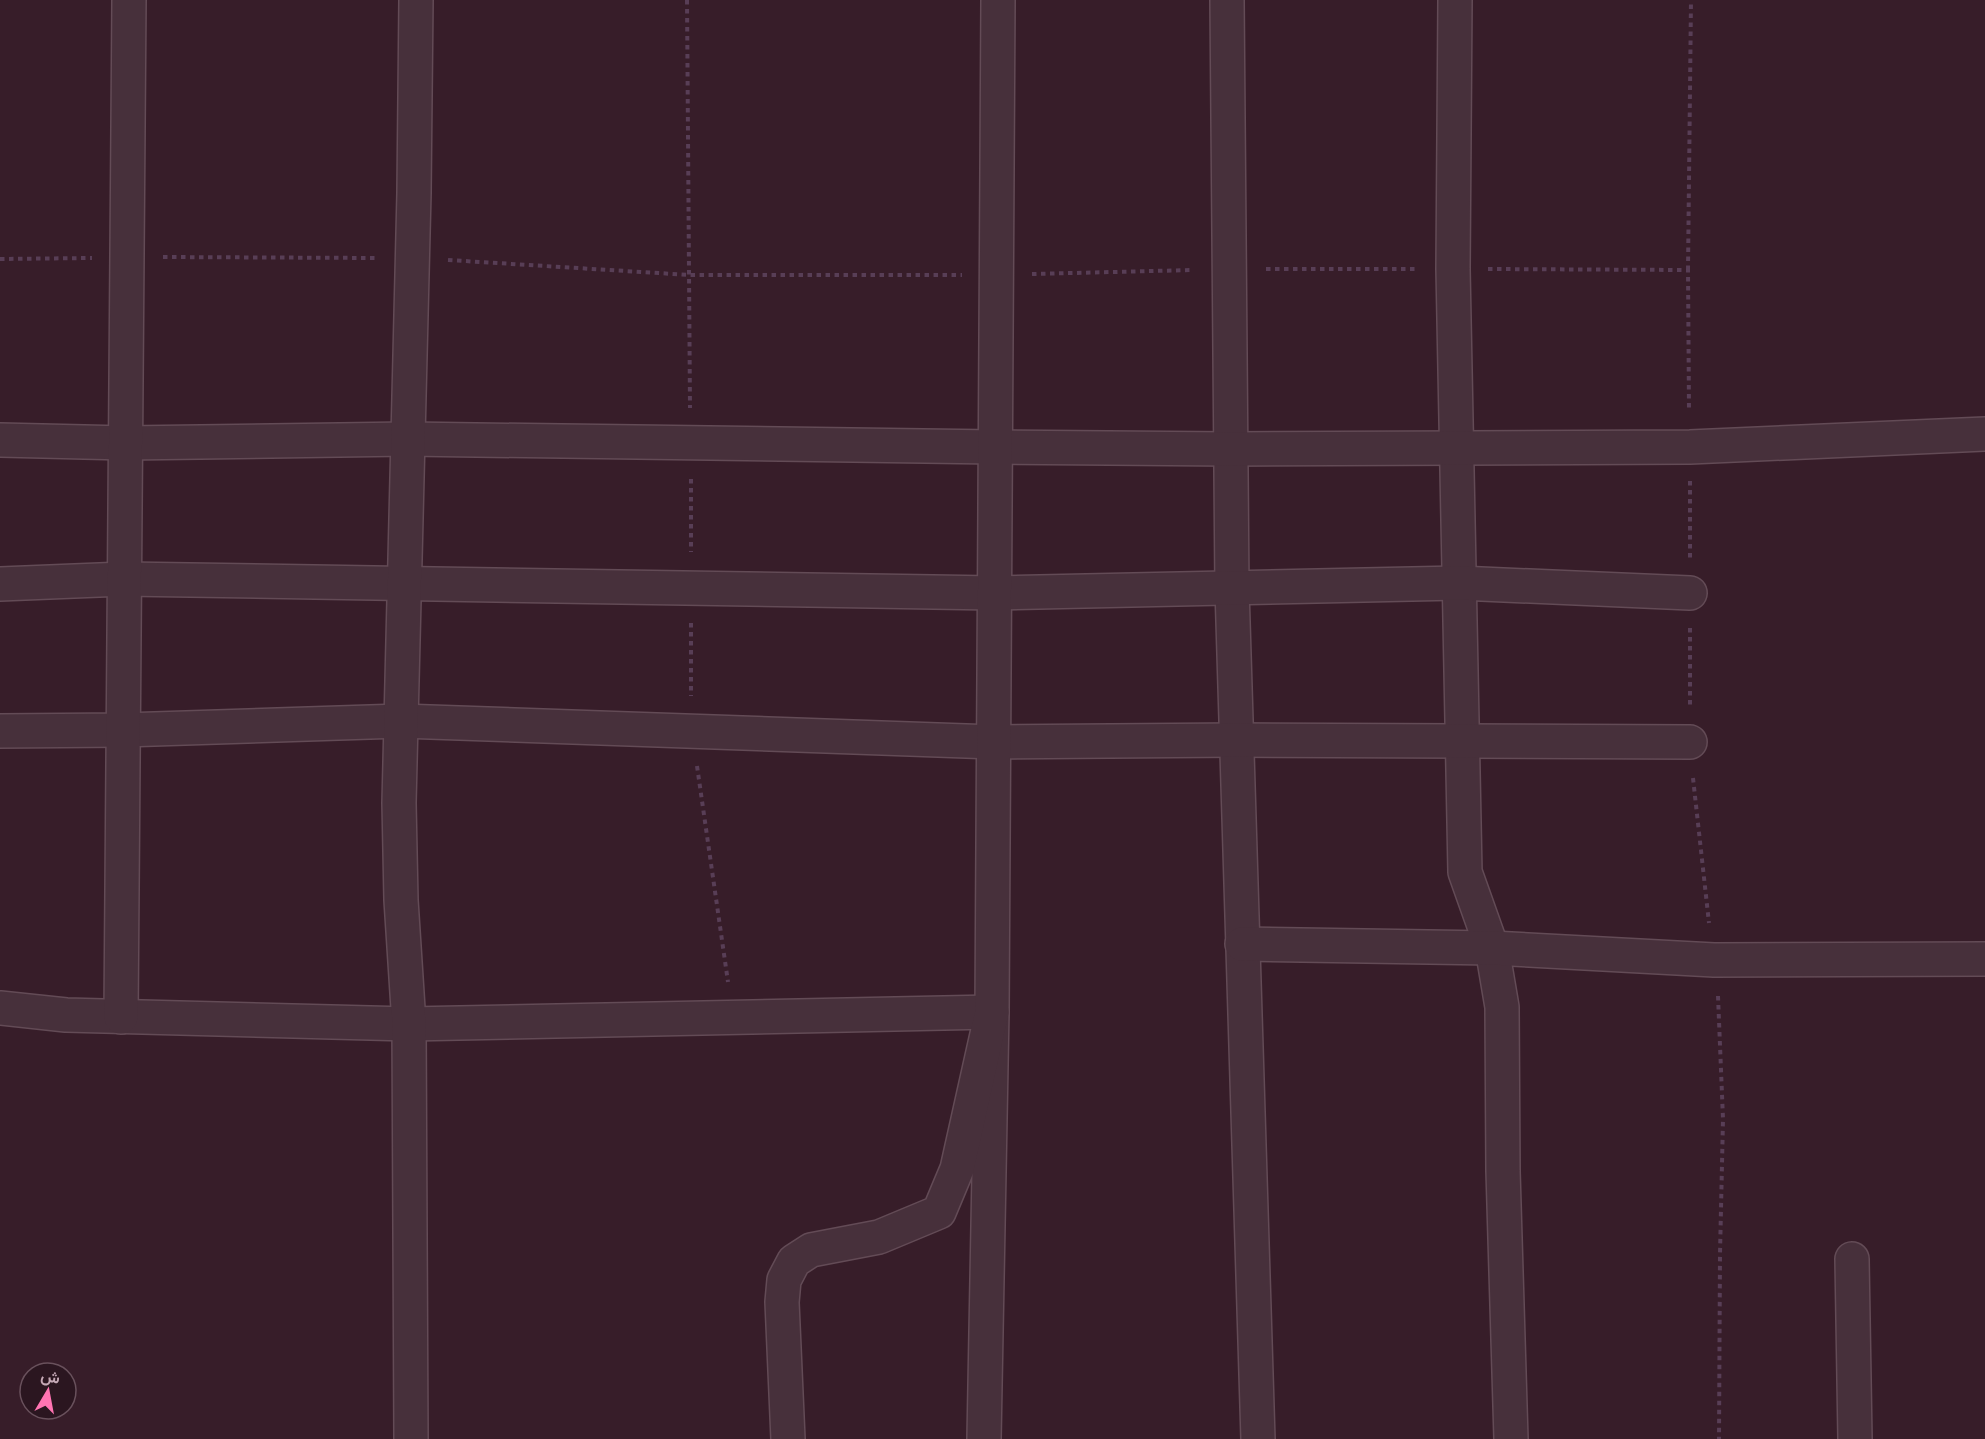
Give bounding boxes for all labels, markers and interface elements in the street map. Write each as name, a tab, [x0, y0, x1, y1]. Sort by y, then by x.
north arrow	[18, 1361, 78, 1421]
text: ش	[39, 1365, 62, 1390]

